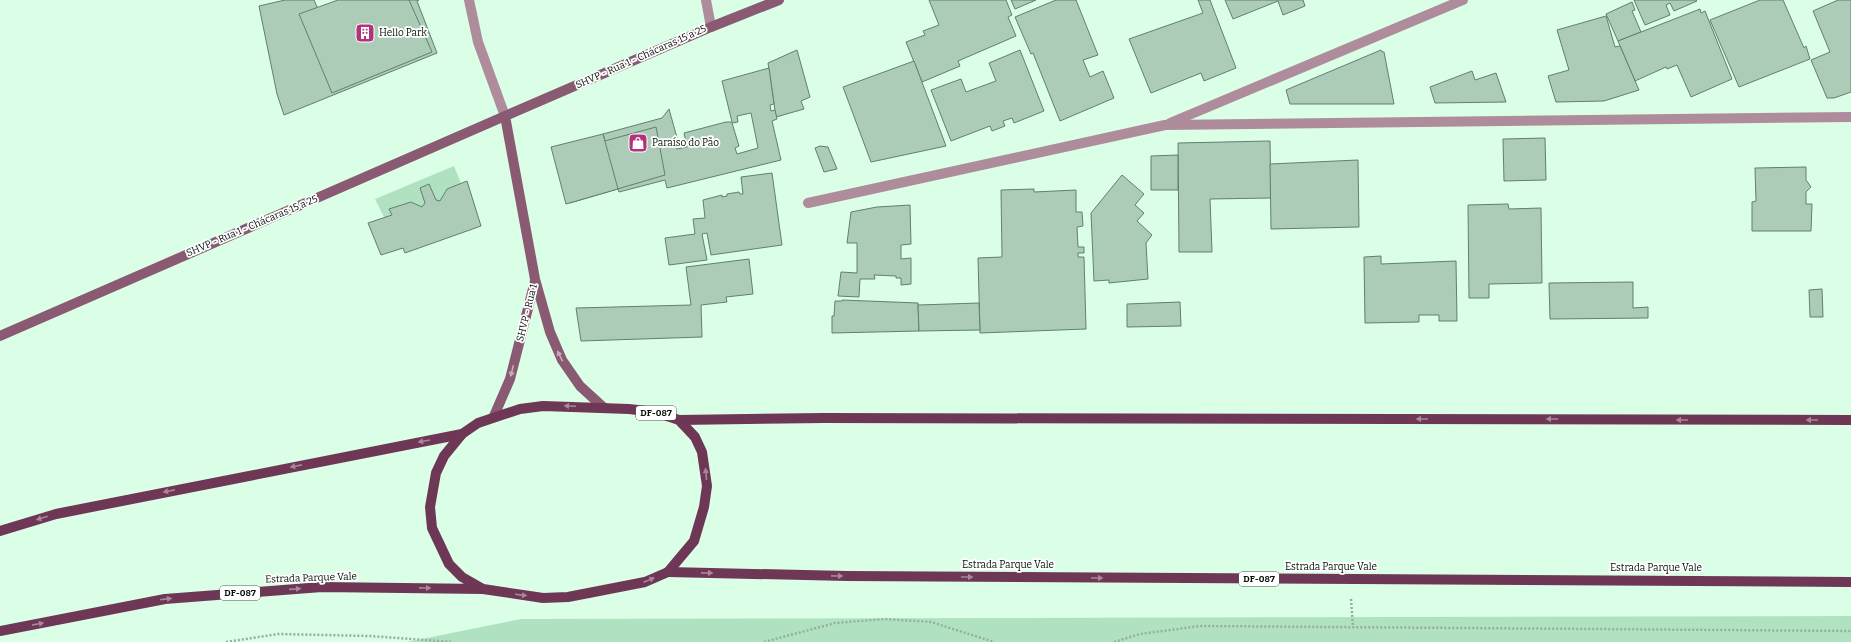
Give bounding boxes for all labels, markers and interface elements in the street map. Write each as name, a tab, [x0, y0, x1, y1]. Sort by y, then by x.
building icon: Hello Park	[354, 22, 376, 44]
street label: SHVP - Rua 1 - Chácaras 15 a 25	[574, 23, 708, 91]
place label: Hello Park	[379, 27, 427, 39]
shop icon: Paraíso do Pão	[627, 132, 649, 154]
place label: Paraíso do Pão	[652, 136, 719, 149]
street label: SHVP - Rua 1 - Chácaras 15 a 25	[184, 193, 320, 259]
street label: SHVP - Rua 1	[514, 283, 540, 343]
one-way arrow	[557, 351, 564, 362]
one-way arrow	[509, 365, 515, 378]
one-way arrow	[563, 403, 576, 409]
road number: DF-087	[636, 406, 676, 420]
one-way arrow	[1415, 416, 1428, 422]
one-way arrow	[1545, 416, 1558, 422]
one-way arrow	[1676, 416, 1688, 423]
one-way arrow	[1805, 417, 1818, 423]
one-way arrow	[418, 438, 430, 444]
one-way arrow	[290, 464, 302, 470]
one-way arrow	[702, 468, 709, 480]
one-way arrow	[163, 489, 175, 495]
one-way arrow	[35, 515, 47, 521]
street label: Estrada Parque Vale	[962, 559, 1054, 571]
street label: Estrada Parque Vale	[1285, 561, 1377, 573]
street label: Estrada Parque Vale	[1610, 562, 1702, 574]
street label: Estrada Parque Vale	[265, 570, 357, 586]
one-way arrow	[701, 570, 714, 576]
road number: DF-087	[1239, 572, 1279, 586]
one-way arrow	[831, 573, 844, 579]
one-way arrow	[961, 574, 974, 580]
one-way arrow	[1091, 575, 1104, 581]
one-way arrow	[644, 577, 656, 583]
one-way arrow	[419, 585, 432, 591]
road number: DF-087	[220, 586, 260, 600]
one-way arrow	[289, 586, 302, 593]
one-way arrow	[515, 592, 527, 598]
one-way arrow	[160, 596, 172, 602]
one-way arrow	[32, 620, 44, 626]

